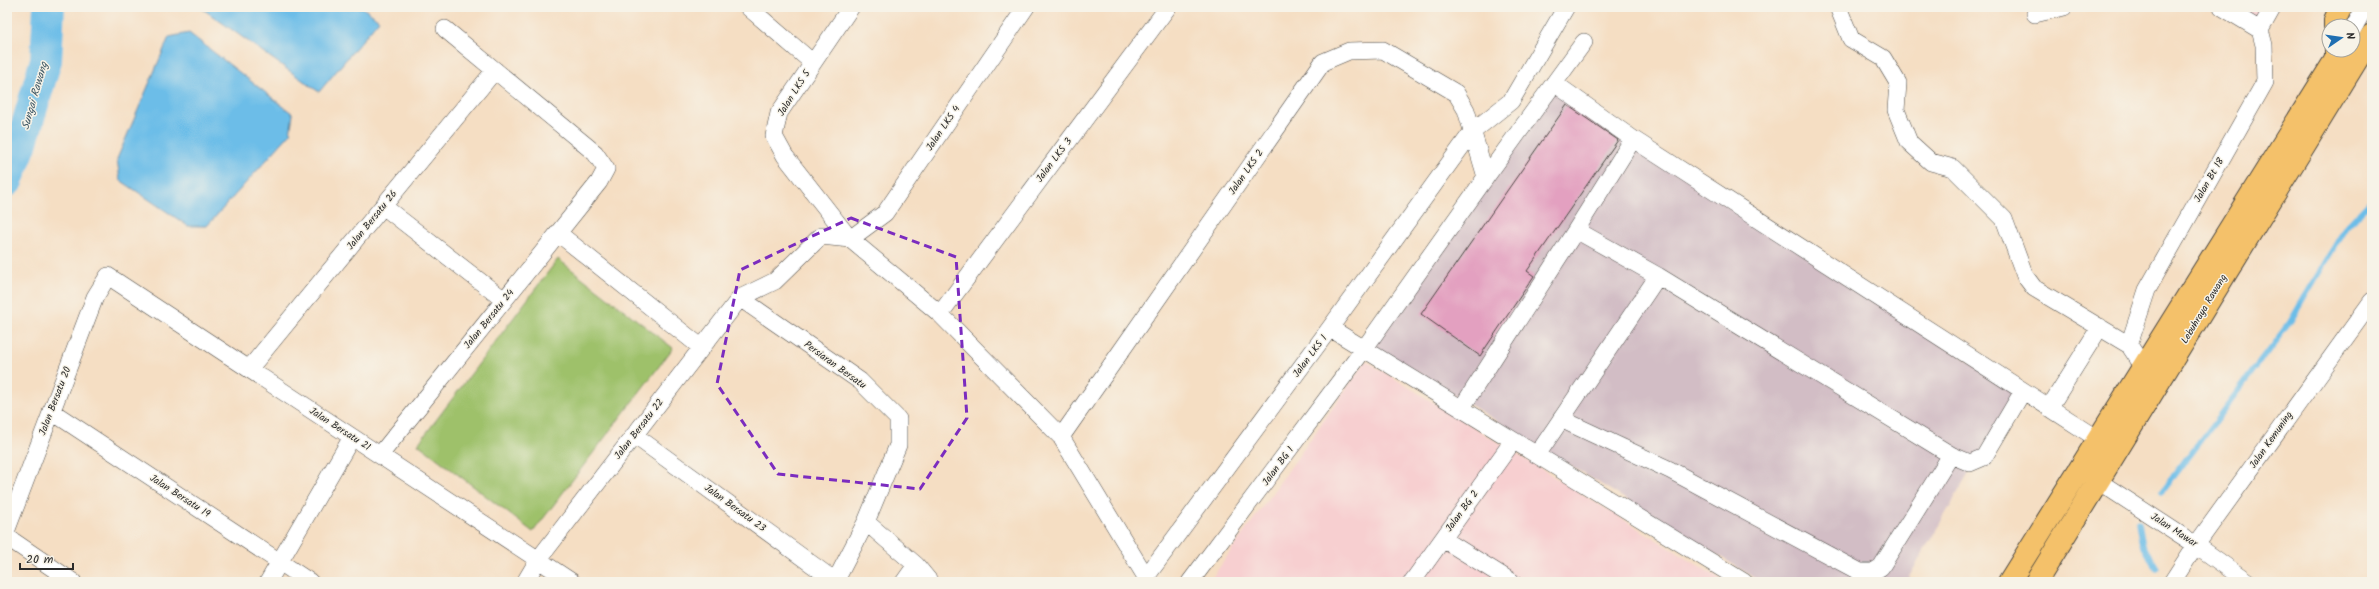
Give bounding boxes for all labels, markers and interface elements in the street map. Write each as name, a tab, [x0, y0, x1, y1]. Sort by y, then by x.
north arrow	[2321, 18, 2361, 58]
text: N	[2340, 31, 2359, 41]
water label: Sungai Rawang	[17, 59, 53, 132]
street label: Jalan LKS 5	[773, 66, 815, 119]
street label: Jalan LKS 4	[922, 102, 964, 154]
street label: Jalan LKS 3	[1032, 134, 1076, 186]
street label: Jalan LKS 2	[1224, 146, 1268, 198]
street label: Jalan Bt 18	[2190, 154, 2229, 205]
street label: Jalan Bersatu 26	[343, 187, 401, 253]
street label: Lebuhraya Rawang	[2177, 271, 2231, 347]
street label: Jalan Bersatu 24	[460, 285, 518, 352]
street label: Jalan LKS 1	[1289, 331, 1331, 381]
street label: Persiaran Bersatu	[800, 337, 870, 393]
street label: Jalan Bersatu 20	[35, 364, 75, 438]
street label: Jalan Bersatu 22	[610, 395, 668, 463]
street label: Jalan Bersatu 21	[306, 403, 374, 455]
street label: Jalan Kemuning	[2245, 408, 2297, 472]
street label: Jalan BG 1	[1258, 443, 1298, 489]
street label: Jalan Bersatu 19	[146, 470, 214, 522]
street label: Jalan Bersatu 23	[701, 480, 770, 536]
street label: Jalan BG 2	[1441, 487, 1483, 535]
street label: Jalan Mawar	[2147, 509, 2201, 552]
scale bar	[20, 545, 73, 571]
text: 20 m	[26, 550, 54, 569]

